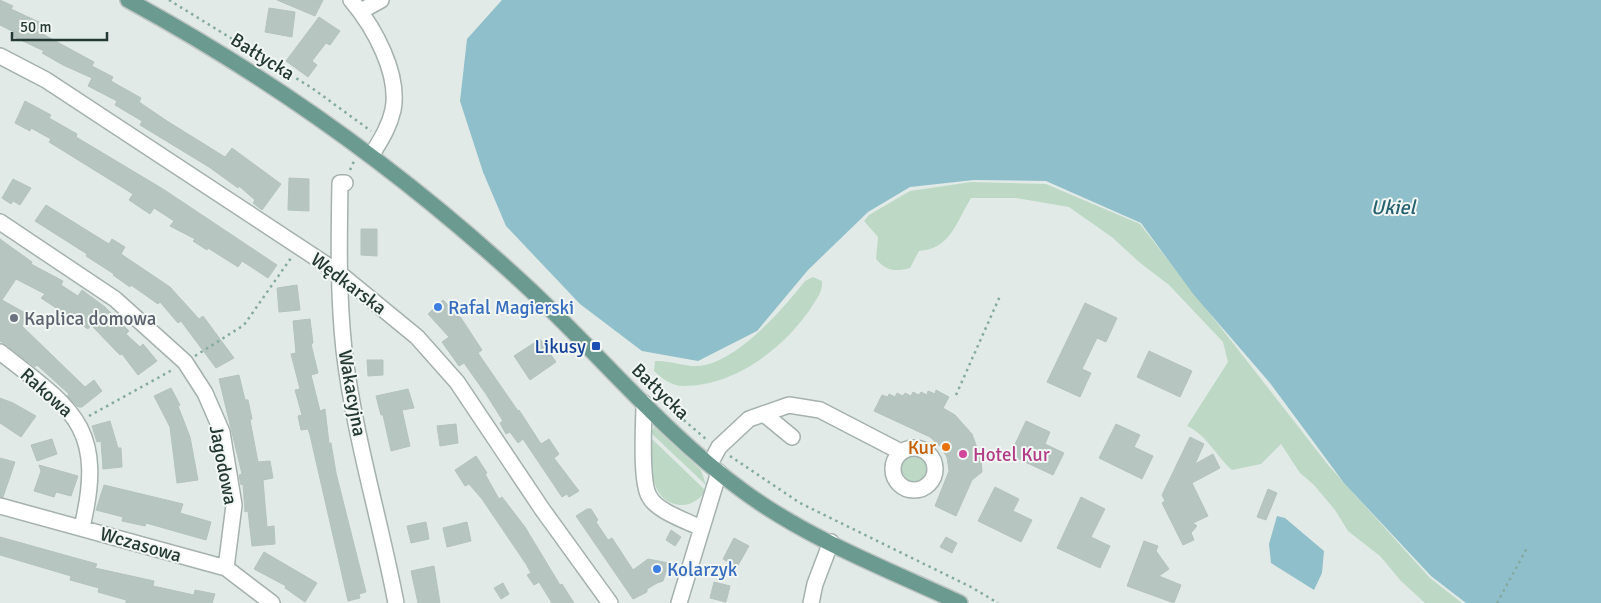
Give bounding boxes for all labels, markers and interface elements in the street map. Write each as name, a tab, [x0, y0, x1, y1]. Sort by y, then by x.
scale bar	[12, 10, 108, 42]
text: 50 m	[20, 18, 51, 36]
street label: Bałtycka	[226, 28, 299, 86]
water label: Ukiel	[1371, 195, 1417, 220]
street label: Wędkarska	[306, 248, 391, 320]
place label: Rafal Magierski	[448, 296, 574, 320]
marker: Rafal Magierski	[432, 301, 444, 313]
place label: Kaplica domowa	[24, 307, 156, 331]
marker: Kaplica domowa	[8, 312, 20, 324]
place label: Likusy	[534, 335, 586, 359]
marker: Likusy	[590, 340, 602, 352]
street label: Wakacyjna	[333, 348, 371, 438]
street label: Bałtycka	[626, 358, 694, 425]
street label: Rakowa	[15, 363, 78, 423]
street label: Jagodowa	[204, 423, 242, 507]
place label: Kur	[908, 436, 936, 460]
marker: Kur	[940, 441, 952, 453]
place label: Hotel Kur	[973, 443, 1050, 467]
marker: Hotel Kur	[957, 448, 969, 460]
street label: Wczasowa	[97, 522, 184, 568]
place label: Kolarzyk	[667, 558, 738, 582]
marker: Kolarzyk	[651, 563, 663, 575]

